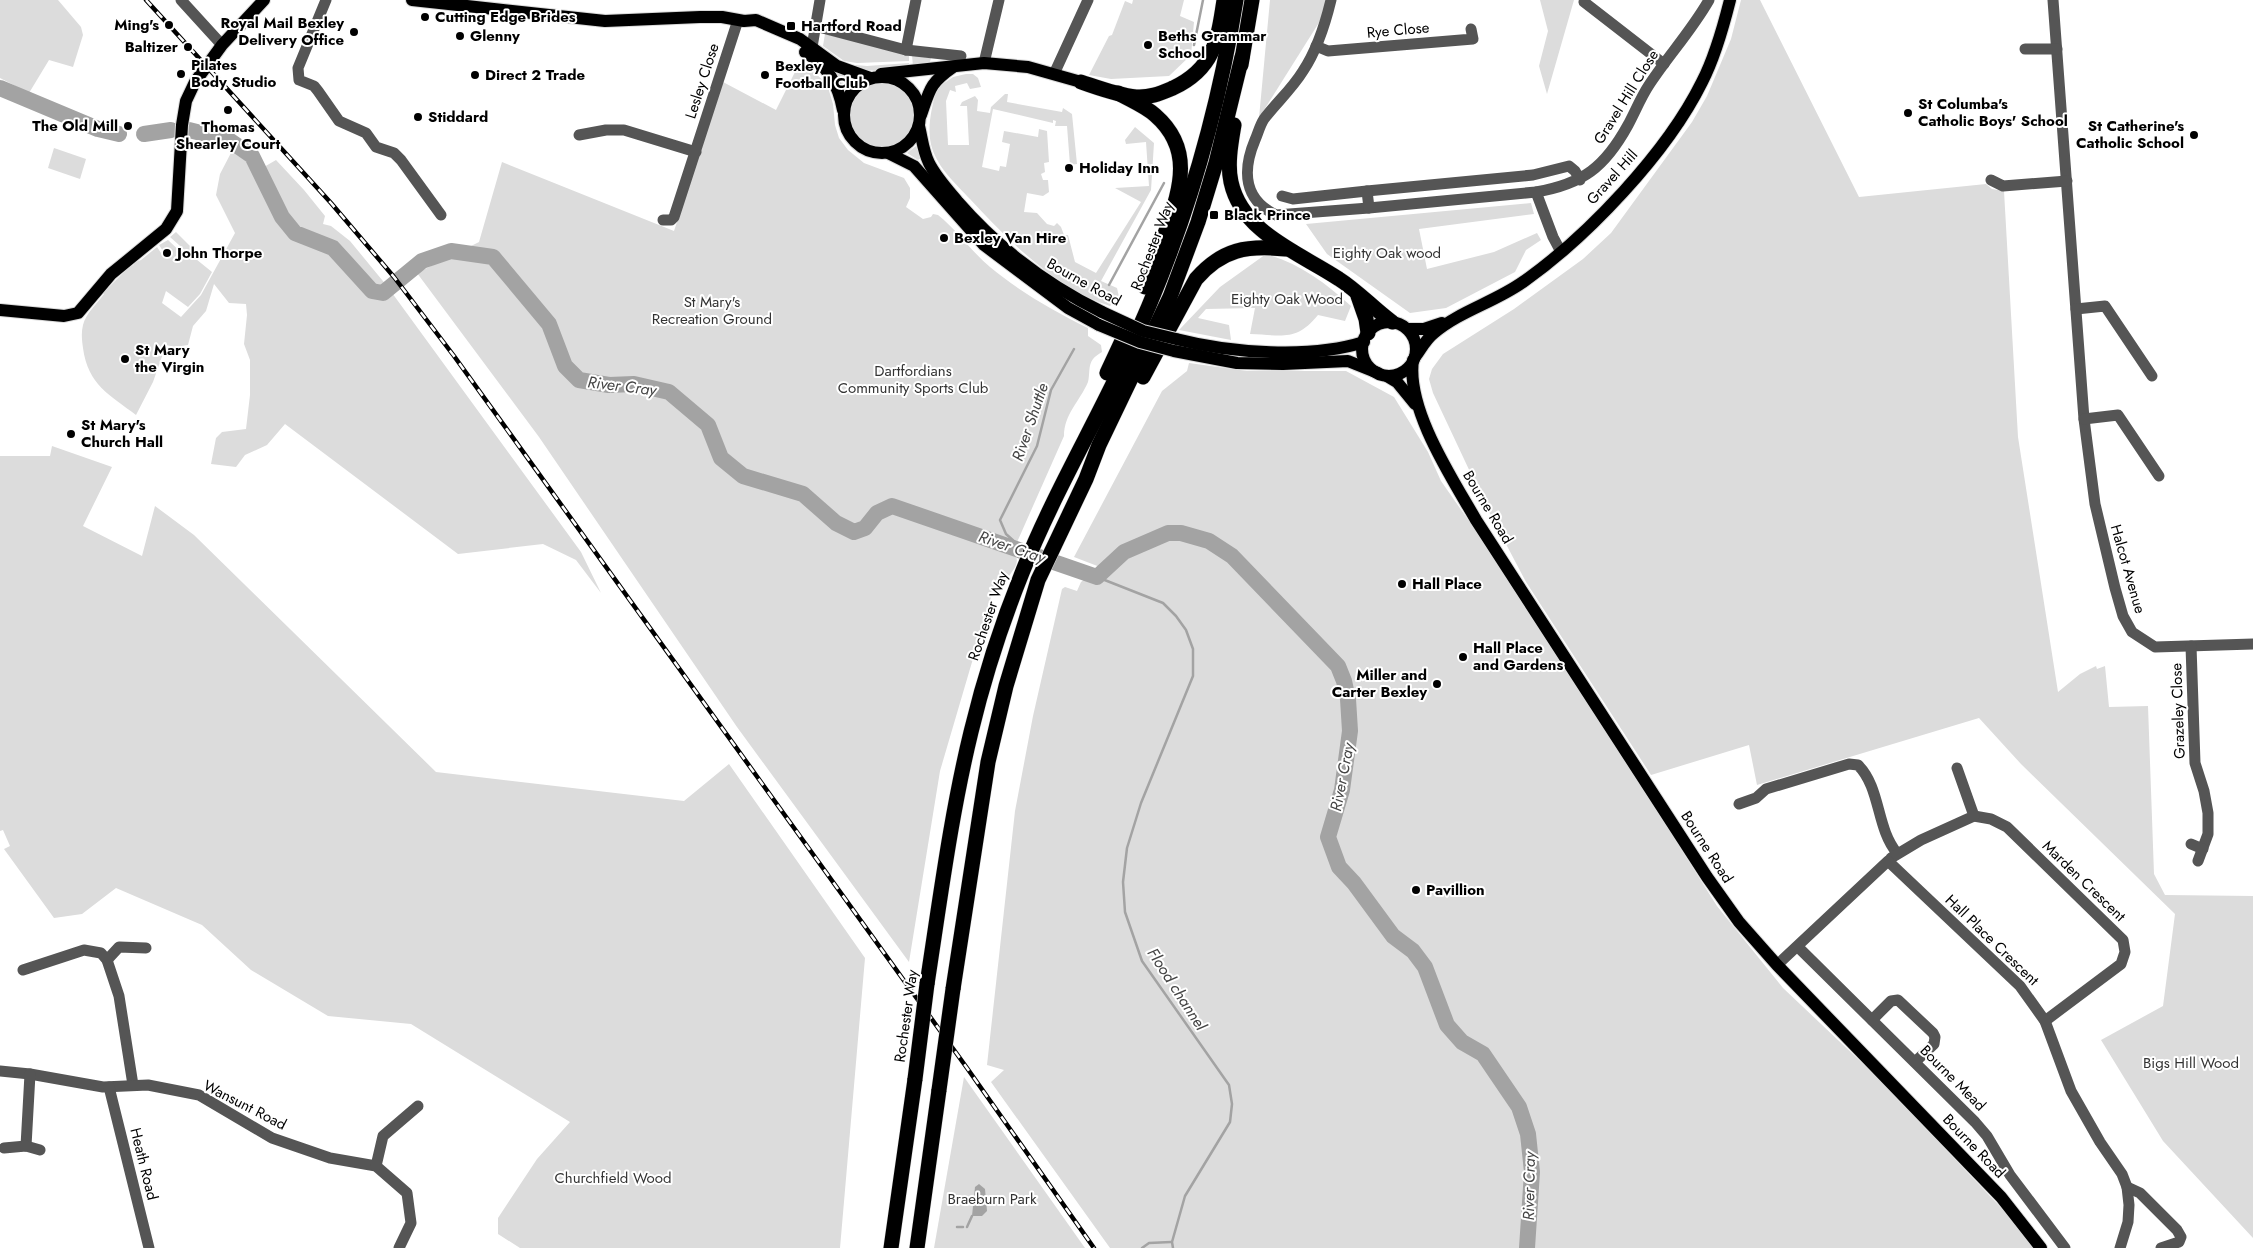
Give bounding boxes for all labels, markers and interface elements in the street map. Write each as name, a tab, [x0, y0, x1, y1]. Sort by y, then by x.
place label: Cutting Edge Brides	[435, 6, 576, 28]
marker: Cutting Edge Brides	[419, 11, 431, 23]
place label: Royal Mail Bexley Delivery Office	[221, 12, 344, 51]
place label: Ming's	[114, 14, 159, 36]
place label: Hartford Road	[801, 15, 902, 37]
street label: Rye Close	[1366, 16, 1430, 44]
marker: Ming's	[163, 19, 175, 31]
marker: Hartford Road	[785, 20, 797, 32]
place label: Glenny	[470, 25, 520, 47]
place label: Beths Grammar School	[1158, 25, 1267, 64]
marker: Royal Mail Bexley Delivery Office	[348, 26, 360, 38]
marker: Glenny	[454, 30, 466, 42]
place label: Baltizer	[125, 36, 179, 58]
marker: Beths Grammar School	[1142, 39, 1154, 51]
street label: Lesley Close	[679, 40, 725, 122]
marker: Baltizer	[182, 41, 194, 53]
street label: Gravel Hill Close	[1588, 45, 1664, 148]
place label: Pilates Body Studio	[191, 54, 277, 93]
place label: Bexley Football Club	[775, 55, 868, 94]
place label: Direct 2 Trade	[485, 64, 585, 86]
marker: Pilates Body Studio	[175, 68, 187, 80]
marker: Direct 2 Trade	[469, 69, 481, 81]
marker: Bexley Football Club	[759, 69, 771, 81]
place label: St Columba's Catholic Boys' School	[1918, 93, 2068, 132]
marker: Thomas Shearley Court	[222, 104, 234, 116]
place label: Stiddard	[428, 106, 488, 128]
marker: St Columba's Catholic Boys' School	[1902, 107, 1914, 119]
marker: Stiddard	[412, 111, 424, 123]
place label: The Old Mill	[32, 115, 118, 137]
place label: St Catherine's Catholic School	[2076, 115, 2184, 154]
place label: Thomas Shearley Court	[176, 116, 280, 155]
marker: The Old Mill	[122, 120, 134, 132]
marker: St Catherine's Catholic School	[2188, 129, 2200, 141]
street label: Gravel Hill	[1581, 145, 1643, 209]
place label: Holiday Inn	[1079, 157, 1159, 179]
marker: Holiday Inn	[1063, 162, 1075, 174]
street label: Rochester Way	[1125, 198, 1179, 294]
place label: Black Prince	[1224, 204, 1311, 226]
marker: Black Prince	[1208, 209, 1220, 221]
place label: Bexley Van Hire	[954, 227, 1067, 249]
marker: Bexley Van Hire	[938, 232, 950, 244]
place label: John Thorpe	[174, 242, 263, 264]
park label: Eighty Oak wood	[1333, 242, 1441, 264]
marker: John Thorpe	[161, 247, 173, 259]
street label: Bourne Road	[1043, 252, 1125, 312]
park label: Eighty Oak Wood	[1231, 288, 1343, 310]
park label: St Mary's Recreation Ground	[652, 291, 772, 330]
place label: St Mary the Virgin	[135, 339, 204, 378]
marker: St Mary the Virgin	[119, 353, 131, 365]
park label: Dartfordians Community Sports Club	[838, 360, 989, 399]
water label: River Cray	[586, 370, 659, 402]
water label: River Shuttle	[1006, 380, 1054, 464]
place label: St Mary's Church Hall	[81, 414, 163, 453]
marker: St Mary's Church Hall	[65, 428, 77, 440]
street label: Bourne Road	[1457, 466, 1519, 548]
street label: Halcot Avenue	[2105, 522, 2151, 616]
water label: River Cray	[976, 525, 1049, 569]
street label: Rochester Way	[962, 568, 1014, 664]
place label: Hall Place	[1412, 573, 1482, 595]
marker: Hall Place	[1396, 578, 1408, 590]
place label: Hall Place and Gardens	[1473, 637, 1563, 676]
marker: Hall Place and Gardens	[1457, 651, 1469, 663]
street label: Grazeley Close	[2165, 662, 2191, 759]
place label: Miller and Carter Bexley	[1332, 664, 1427, 703]
marker: Miller and Carter Bexley	[1431, 678, 1443, 690]
water label: River Cray	[1324, 740, 1360, 813]
street label: Bourne Road	[1675, 807, 1739, 887]
street label: Marden Crescent	[2037, 835, 2131, 927]
place label: Pavillion	[1426, 879, 1485, 901]
marker: Pavillion	[1410, 884, 1422, 896]
street label: Hall Place Crescent	[1940, 889, 2044, 991]
water label: Flood channel	[1142, 943, 1213, 1036]
street label: Rochester Way	[889, 968, 923, 1064]
street label: Bourne Mead	[1915, 1040, 1991, 1116]
park label: Bigs Hill Wood	[2143, 1052, 2239, 1074]
street label: Wansunt Road	[200, 1075, 290, 1135]
street label: Bourne Road	[1938, 1109, 2010, 1183]
street label: Heath Road	[124, 1125, 164, 1203]
water label: River Cray	[1517, 1150, 1541, 1221]
park label: Churchfield Wood	[555, 1167, 672, 1189]
park label: Braeburn Park	[947, 1188, 1037, 1210]

